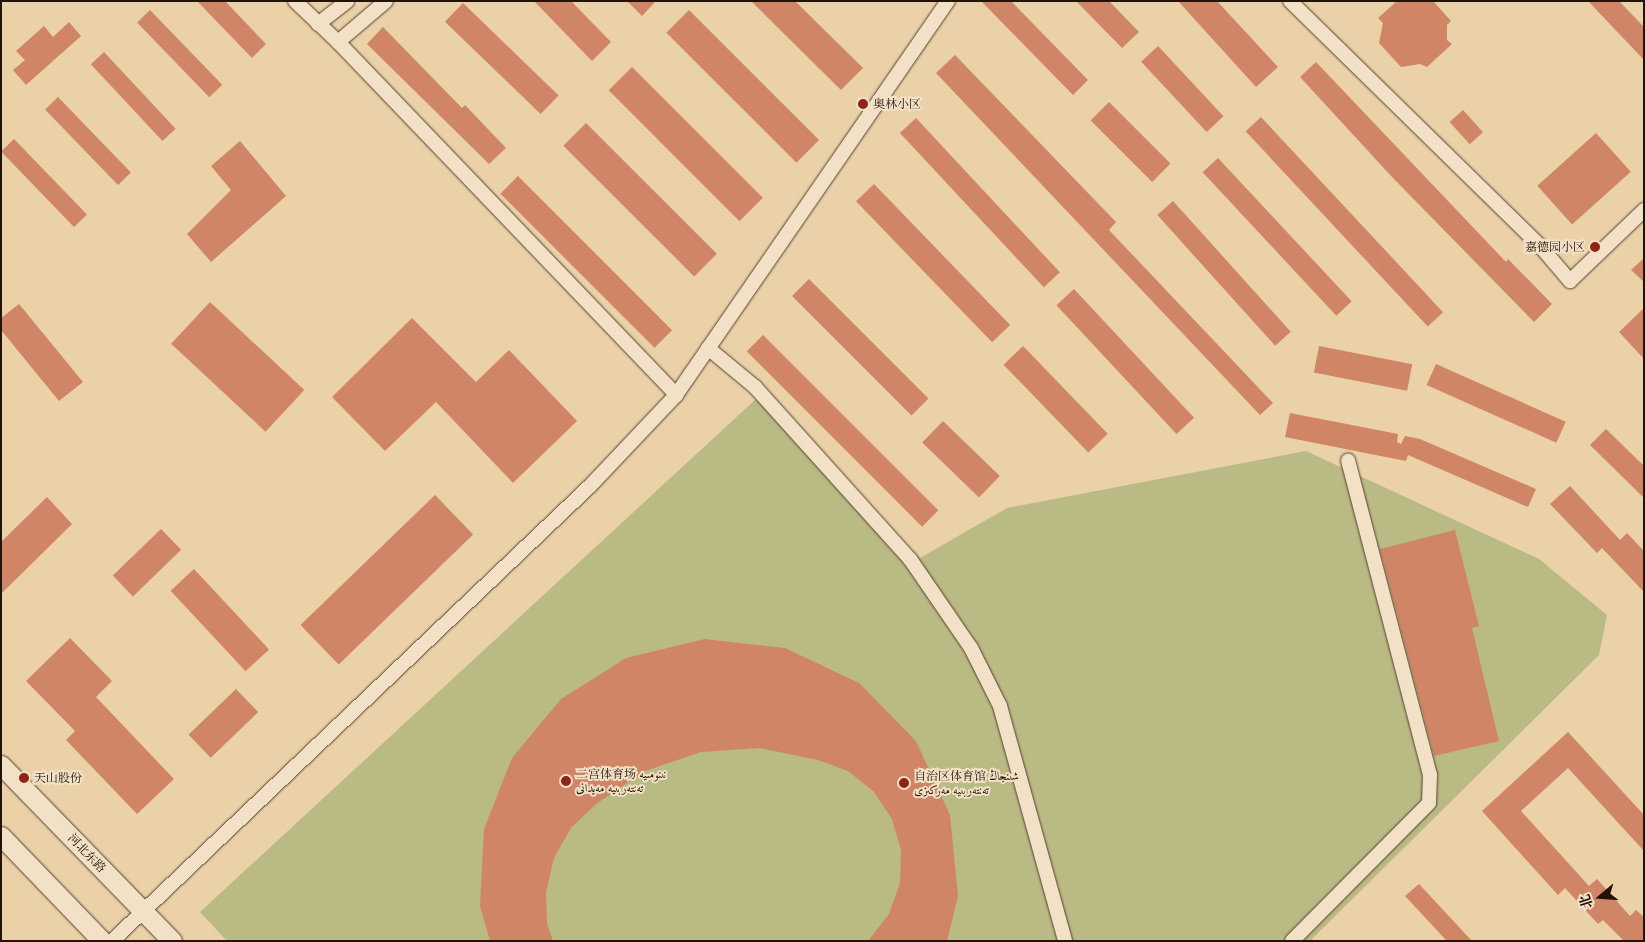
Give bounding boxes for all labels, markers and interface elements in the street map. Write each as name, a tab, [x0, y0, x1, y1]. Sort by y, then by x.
place label: 奥林小区	[873, 97, 921, 111]
marker: 奥林小区	[857, 98, 869, 110]
place label: 嘉德园小区	[1525, 240, 1585, 254]
marker: 嘉德园小区	[1589, 241, 1601, 253]
place label: 二宫体育场 نىنومىيە تەنتەربىيە مەيدانى	[576, 767, 666, 795]
place label: 自治区体育馆 شىنجاڭ تەنتەربىيە مەركىزى	[914, 769, 1019, 797]
place label: 天山股份	[34, 771, 82, 785]
marker: 天山股份	[18, 772, 30, 784]
marker: 二宫体育场 نىنومىيە تەنتەربىيە مەيدانى	[560, 775, 572, 787]
marker: 自治区体育馆 شىنجاڭ تەنتەربىيە مەركىزى	[898, 777, 910, 789]
street label: 河北东路	[65, 831, 109, 875]
north arrow	[1575, 872, 1625, 922]
text: 北	[1575, 892, 1596, 911]

